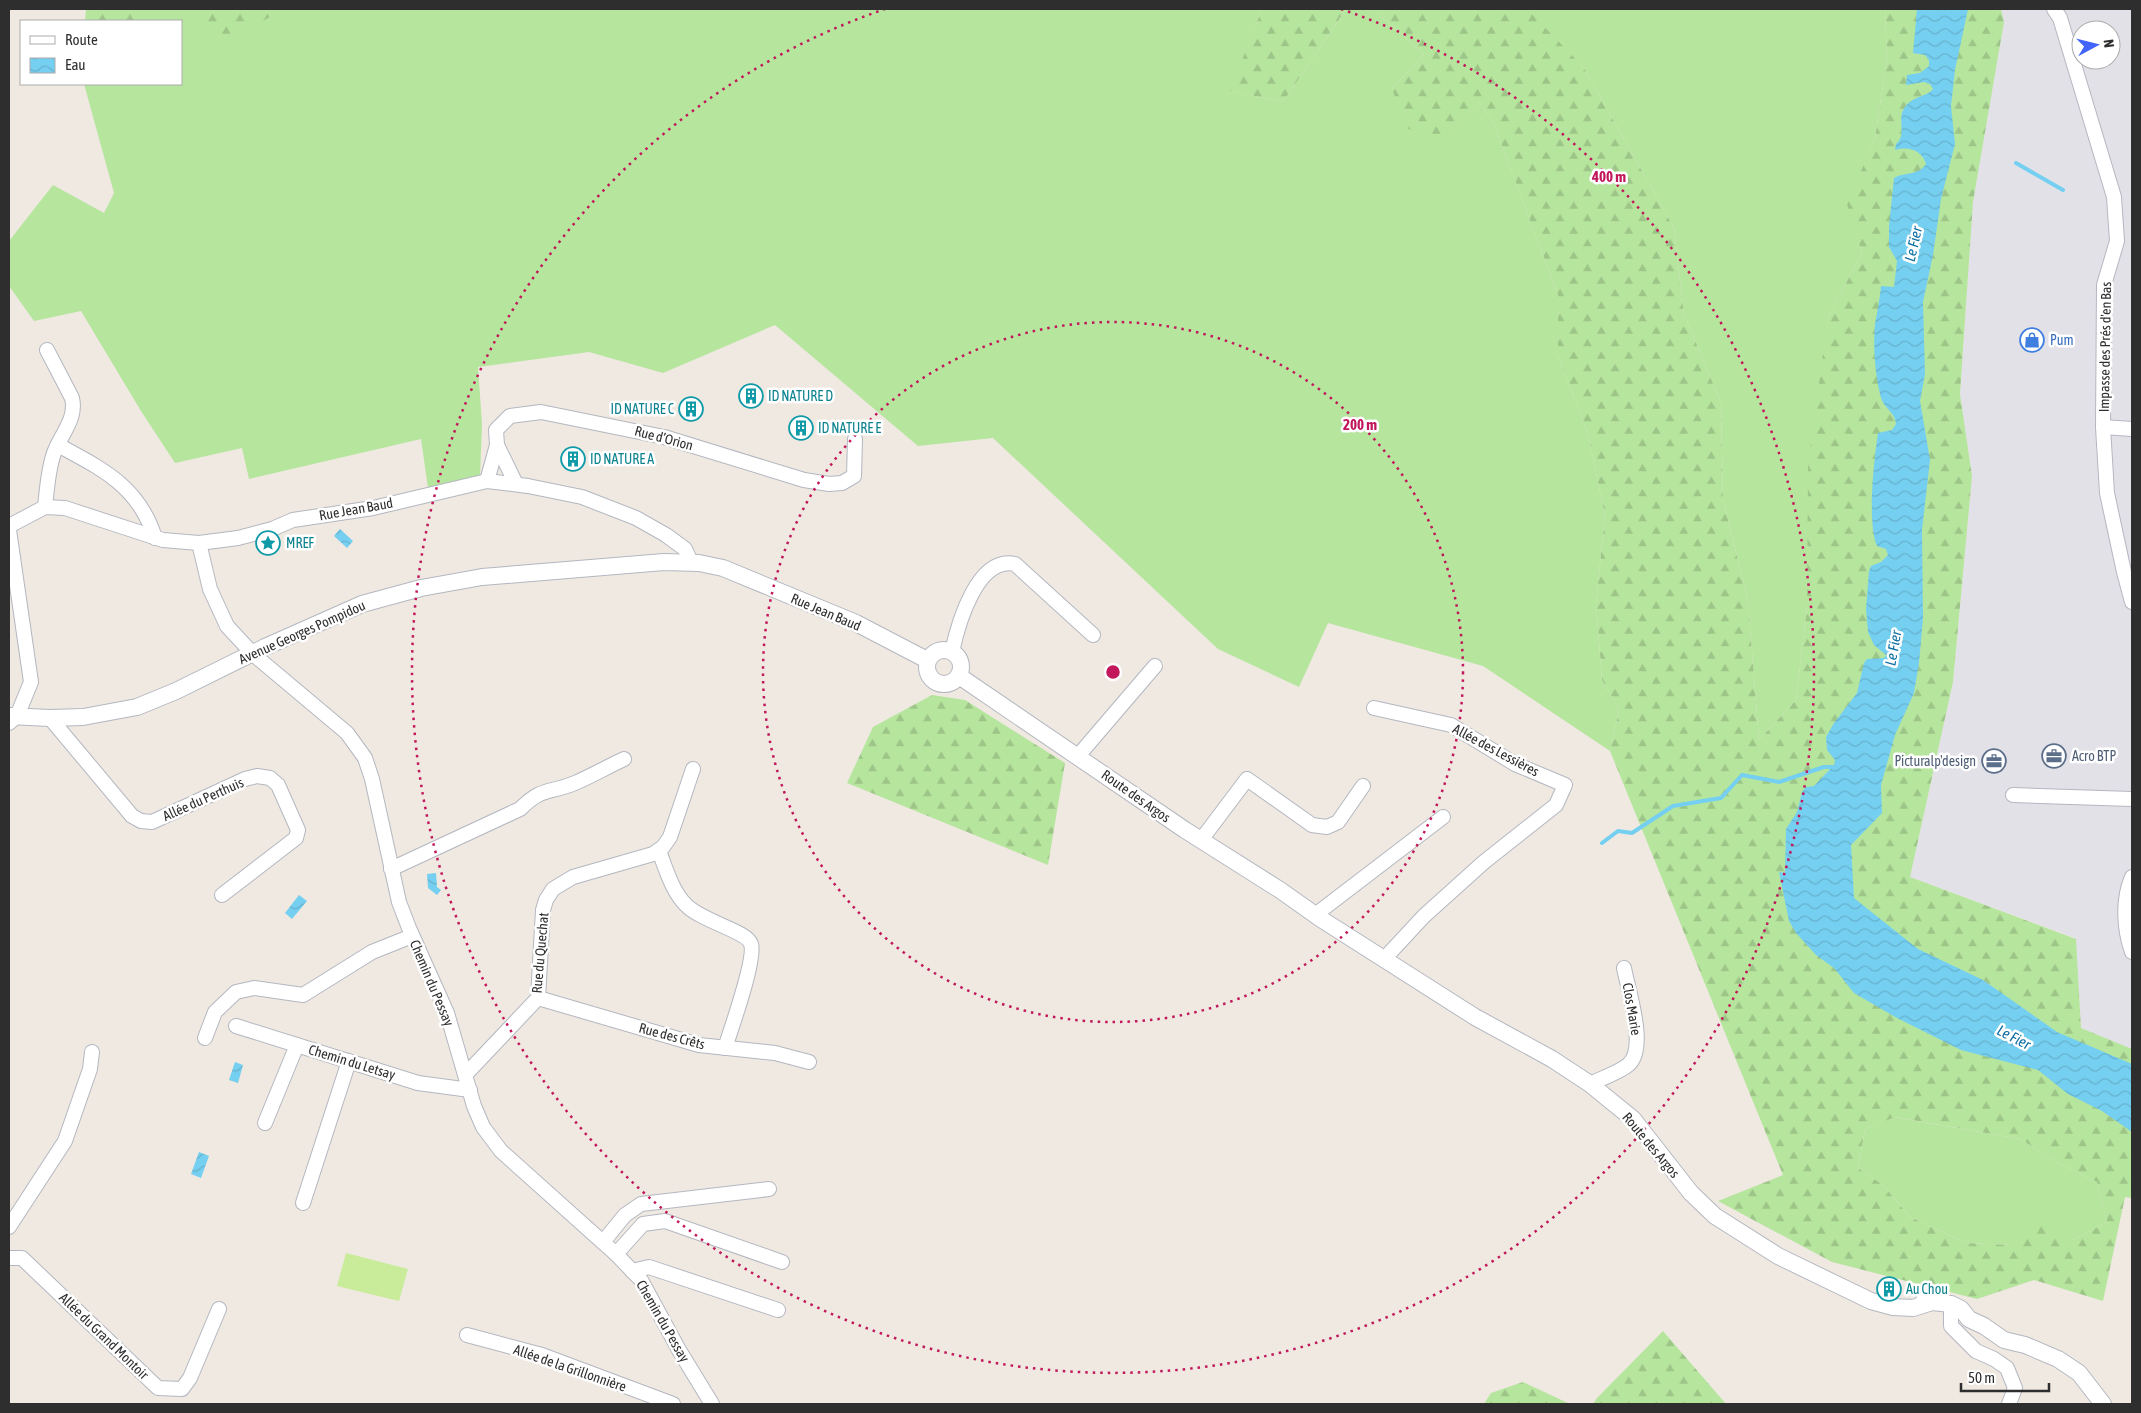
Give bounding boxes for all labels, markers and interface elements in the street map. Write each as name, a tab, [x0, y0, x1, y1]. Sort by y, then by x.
legend	[20, 20, 182, 85]
north arrow	[2071, 20, 2121, 70]
text: Route	[65, 31, 98, 48]
text: N	[2100, 38, 2117, 48]
text: Eau	[65, 56, 86, 73]
text: 400 m	[1591, 168, 1626, 185]
water label: Le Fier	[1901, 224, 1925, 263]
street label: Impasse des Prés d'en Bas	[2096, 282, 2114, 412]
shop icon: Pum	[2019, 327, 2045, 353]
place label: Pum	[2050, 332, 2074, 348]
building icon: ID NATURE D	[738, 383, 764, 409]
place label: ID NATURE D	[768, 388, 833, 404]
building icon: ID NATURE C	[678, 396, 704, 422]
place label: ID NATURE C	[611, 401, 675, 417]
building icon: ID NATURE E	[788, 415, 814, 441]
text: 200 m	[1343, 416, 1377, 433]
place label: ID NATURE E	[818, 420, 881, 436]
street label: Rue d’Orion	[633, 423, 695, 453]
building icon: ID NATURE A	[560, 446, 586, 472]
place label: ID NATURE A	[590, 451, 654, 467]
street label: Rue Jean Baud	[318, 495, 394, 523]
place icon: MREF	[255, 530, 281, 556]
place label: MREF	[286, 535, 314, 551]
street label: Rue Jean Baud	[789, 590, 863, 634]
street label: Avenue Georges Pompidou	[236, 597, 368, 667]
water label: Le Fier	[1882, 629, 1905, 667]
centre of rings	[1104, 663, 1122, 681]
street label: Allée des Lessières	[1450, 721, 1542, 779]
office icon: Acro BTP	[2041, 743, 2067, 769]
office icon: Picturalp'design	[1981, 748, 2007, 774]
place label: Acro BTP	[2072, 748, 2116, 764]
place label: Picturalp'design	[1894, 753, 1976, 769]
street label: Route des Argos	[1099, 766, 1173, 826]
street label: Allée du Perthuis	[160, 774, 246, 824]
street label: Rue du Quechat	[528, 912, 552, 994]
street label: Chemin du Pessay	[407, 938, 457, 1029]
street label: Clos Marie	[1620, 982, 1644, 1036]
street label: Rue des Crêts	[637, 1020, 707, 1052]
water label: Le Fier	[1994, 1021, 2034, 1053]
street label: Chemin du Letsay	[307, 1041, 397, 1083]
street label: Route des Argos	[1619, 1109, 1683, 1181]
building icon: Au Chou	[1876, 1276, 1902, 1302]
street label: Chemin du Pessay	[633, 1277, 693, 1365]
place label: Au Chou	[1906, 1281, 1948, 1297]
street label: Allée du Grand Montoir	[56, 1289, 153, 1383]
street label: Allée de la Grillonnière	[512, 1341, 628, 1395]
scale bar	[1961, 1360, 2048, 1392]
text: 50 m	[1968, 1369, 1995, 1386]

